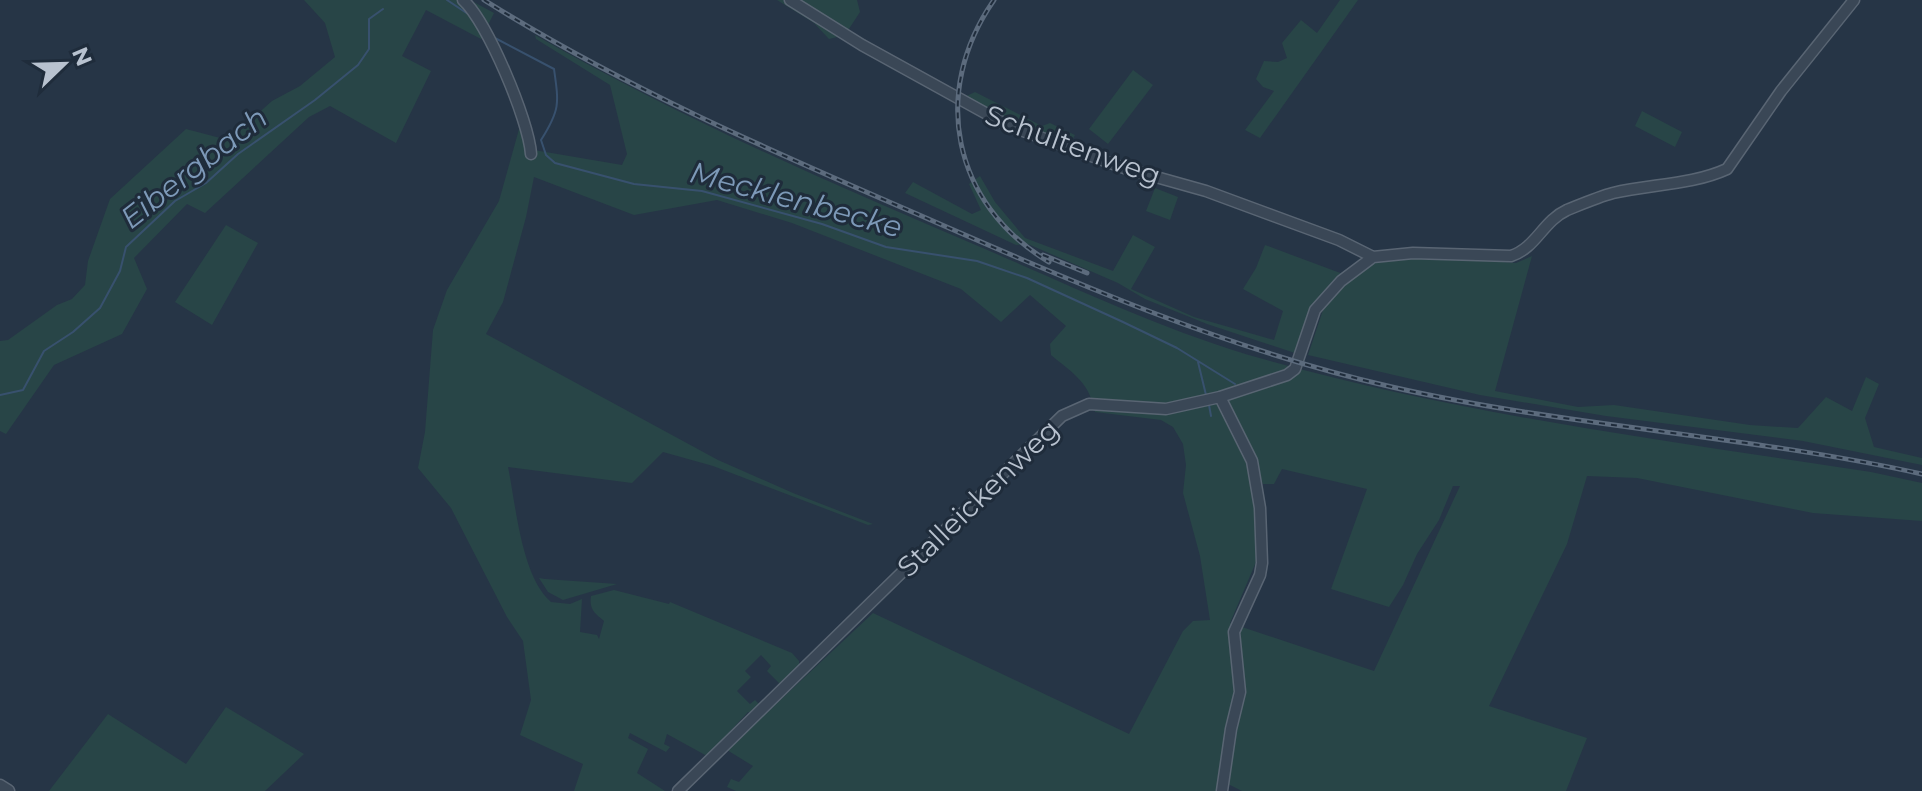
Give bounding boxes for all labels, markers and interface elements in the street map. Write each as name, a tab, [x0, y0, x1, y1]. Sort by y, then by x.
north arrow	[24, 24, 104, 104]
text: N	[66, 43, 98, 70]
street label: Schultenweg	[980, 97, 1166, 193]
water label: Eibergbach	[113, 99, 275, 236]
water label: Mecklenbecke	[686, 153, 906, 246]
street label: Stalleickenweg	[890, 412, 1066, 584]

